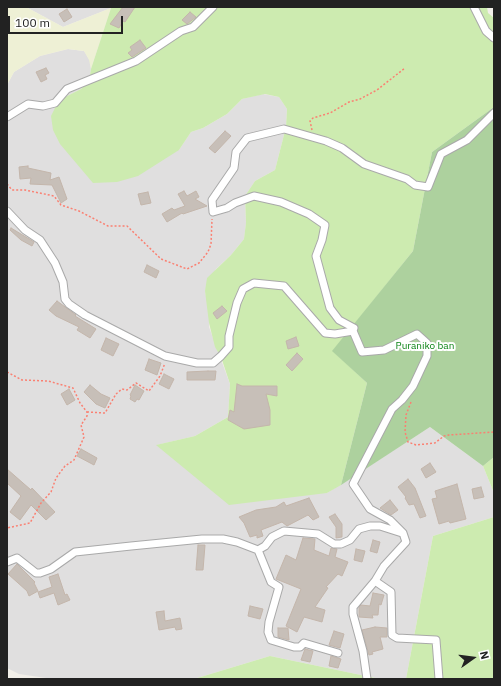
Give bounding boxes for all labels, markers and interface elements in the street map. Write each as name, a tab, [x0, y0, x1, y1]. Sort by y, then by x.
scale bar	[10, 8, 125, 34]
text: 100 m	[15, 15, 50, 30]
park label: Puraniko ban	[396, 340, 454, 352]
north arrow	[453, 638, 493, 678]
text: N	[477, 650, 492, 661]

